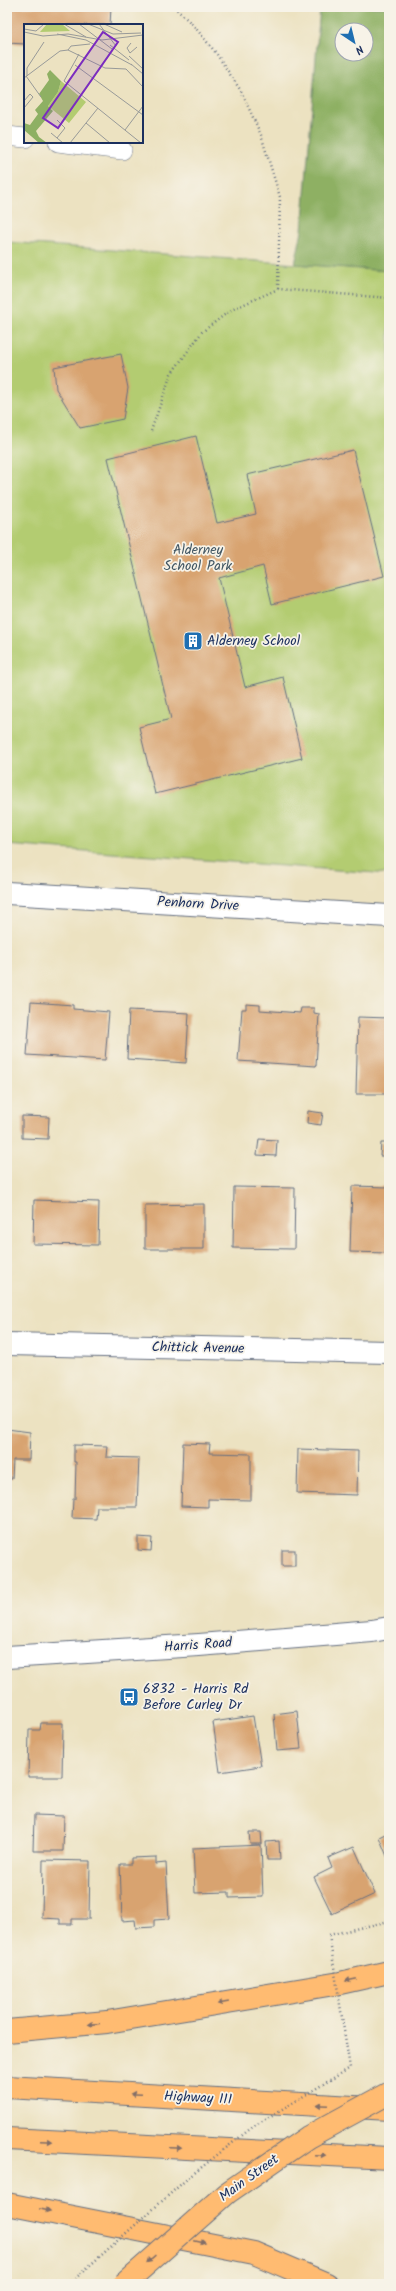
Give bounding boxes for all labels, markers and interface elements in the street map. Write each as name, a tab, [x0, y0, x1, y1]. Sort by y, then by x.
north arrow	[334, 22, 374, 62]
inset map	[24, 24, 143, 143]
text: N	[351, 40, 367, 59]
park label: Alderney School Park	[164, 539, 233, 577]
building icon: Alderney School	[182, 630, 204, 652]
place label: Alderney School	[207, 630, 301, 652]
street label: Penhorn Drive	[156, 891, 240, 917]
street label: Chittick Avenue	[151, 1336, 245, 1360]
street label: Harris Road	[163, 1632, 234, 1658]
place label: 6832 - Harris Rd Before Curley Dr	[143, 1678, 249, 1716]
bus stop icon: 6832 - Harris Rd Before Curley Dr	[118, 1686, 140, 1708]
one-way arrow	[345, 1978, 357, 1984]
one-way arrow	[217, 2000, 229, 2006]
one-way arrow	[88, 2020, 101, 2027]
street label: Highway 111	[163, 2085, 233, 2111]
one-way arrow	[130, 2091, 142, 2098]
one-way arrow	[316, 2102, 328, 2109]
one-way arrow	[40, 2138, 52, 2145]
one-way arrow	[170, 2144, 182, 2151]
street label: Main Street	[214, 2148, 284, 2207]
one-way arrow	[314, 2151, 326, 2158]
one-way arrow	[39, 2208, 52, 2214]
one-way arrow	[194, 2239, 206, 2245]
one-way arrow	[147, 2254, 156, 2263]

